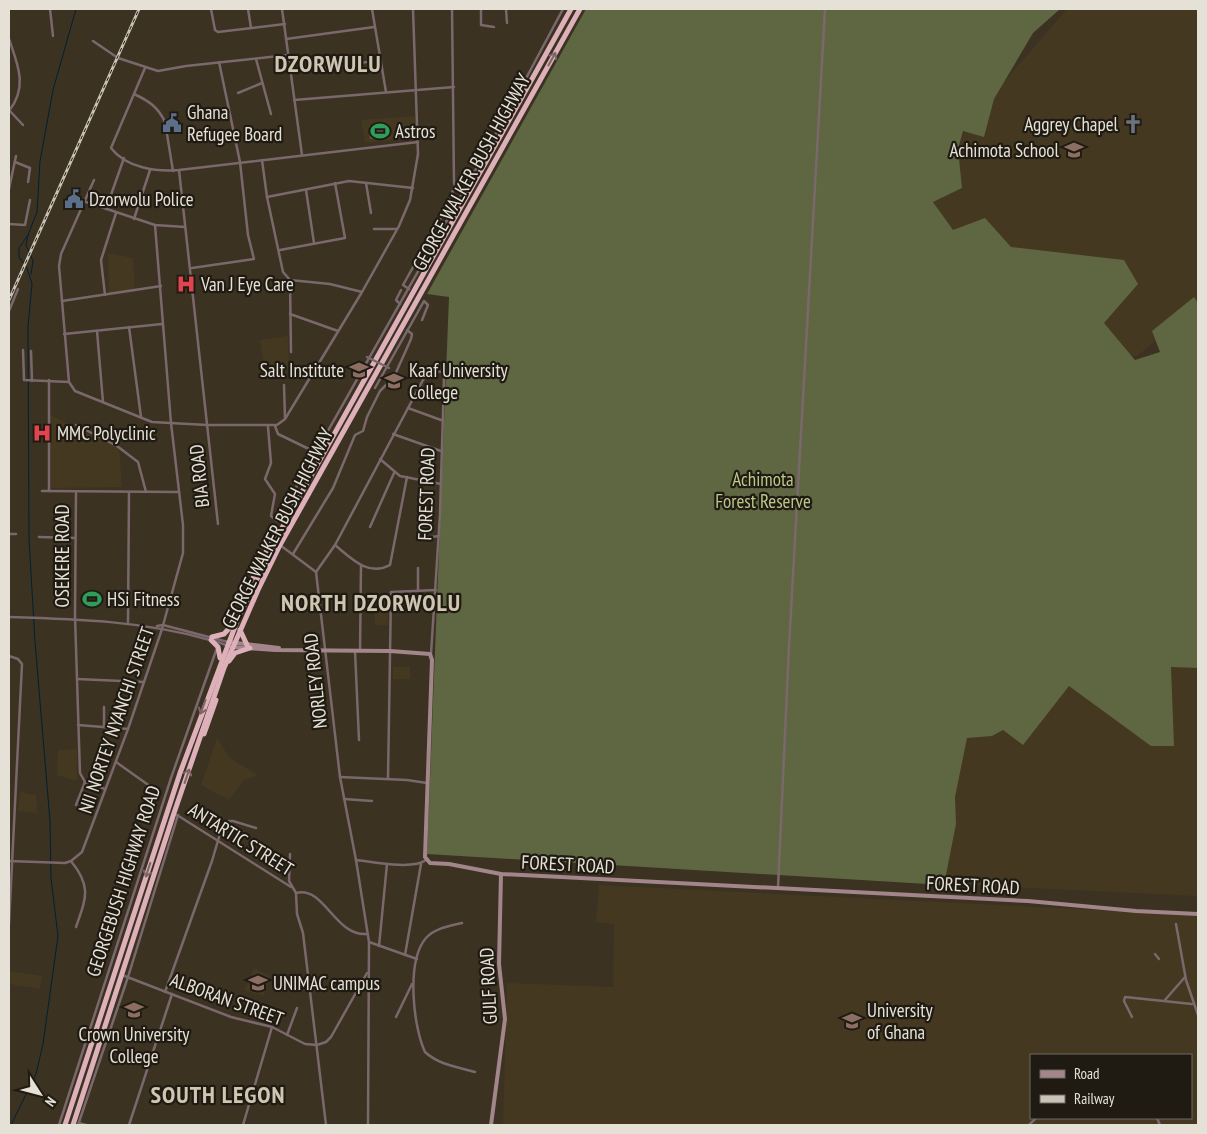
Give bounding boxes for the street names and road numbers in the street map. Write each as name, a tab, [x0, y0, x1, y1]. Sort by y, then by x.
street label: GEORGE WALKER BUSH HIGHWAY	[407, 69, 535, 275]
street label: GEORGE WALKER BUSH HIGHWAY	[216, 423, 338, 632]
street label: BIA ROAD	[184, 443, 214, 509]
street label: FOREST ROAD	[412, 447, 440, 541]
street label: OSEKERE ROAD	[50, 504, 74, 608]
street label: NII NORTEY NYANCHI STREET	[73, 623, 159, 816]
street label: NORLEY ROAD	[298, 632, 332, 730]
street label: GEORGEBUSH HIGHWAY ROAD	[81, 782, 165, 980]
street label: ANTARTIC STREET	[184, 797, 298, 881]
street label: FOREST ROAD	[521, 850, 615, 878]
street label: FOREST ROAD	[926, 871, 1020, 899]
street label: GULF ROAD	[474, 947, 502, 1025]
street label: ALBORAN STREET	[167, 967, 287, 1031]

